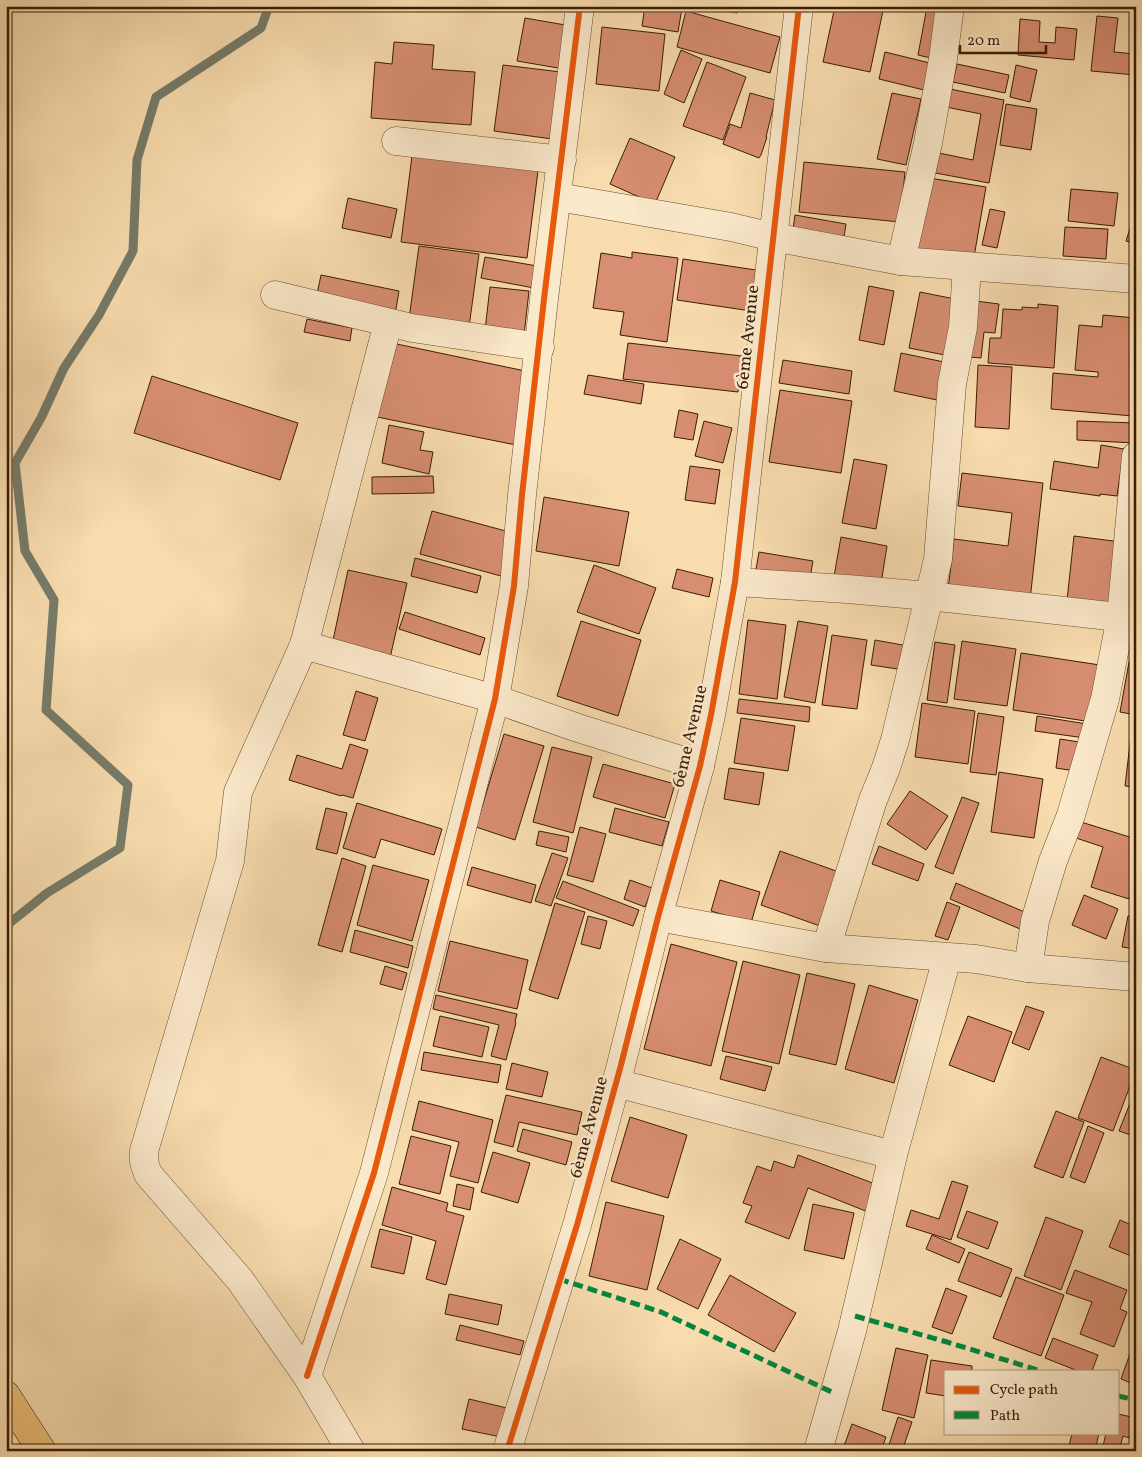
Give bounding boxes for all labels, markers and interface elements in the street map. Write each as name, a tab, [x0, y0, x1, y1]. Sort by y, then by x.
scale bar	[960, 22, 1046, 54]
text: 20 m	[967, 31, 1000, 52]
street label: 6ème Avenue	[731, 284, 766, 390]
street label: 6ème Avenue	[667, 683, 714, 790]
street label: 6ème Avenue	[564, 1074, 615, 1181]
legend	[944, 1370, 1120, 1434]
text: Cycle path	[990, 1380, 1058, 1401]
text: Path	[990, 1406, 1020, 1427]

